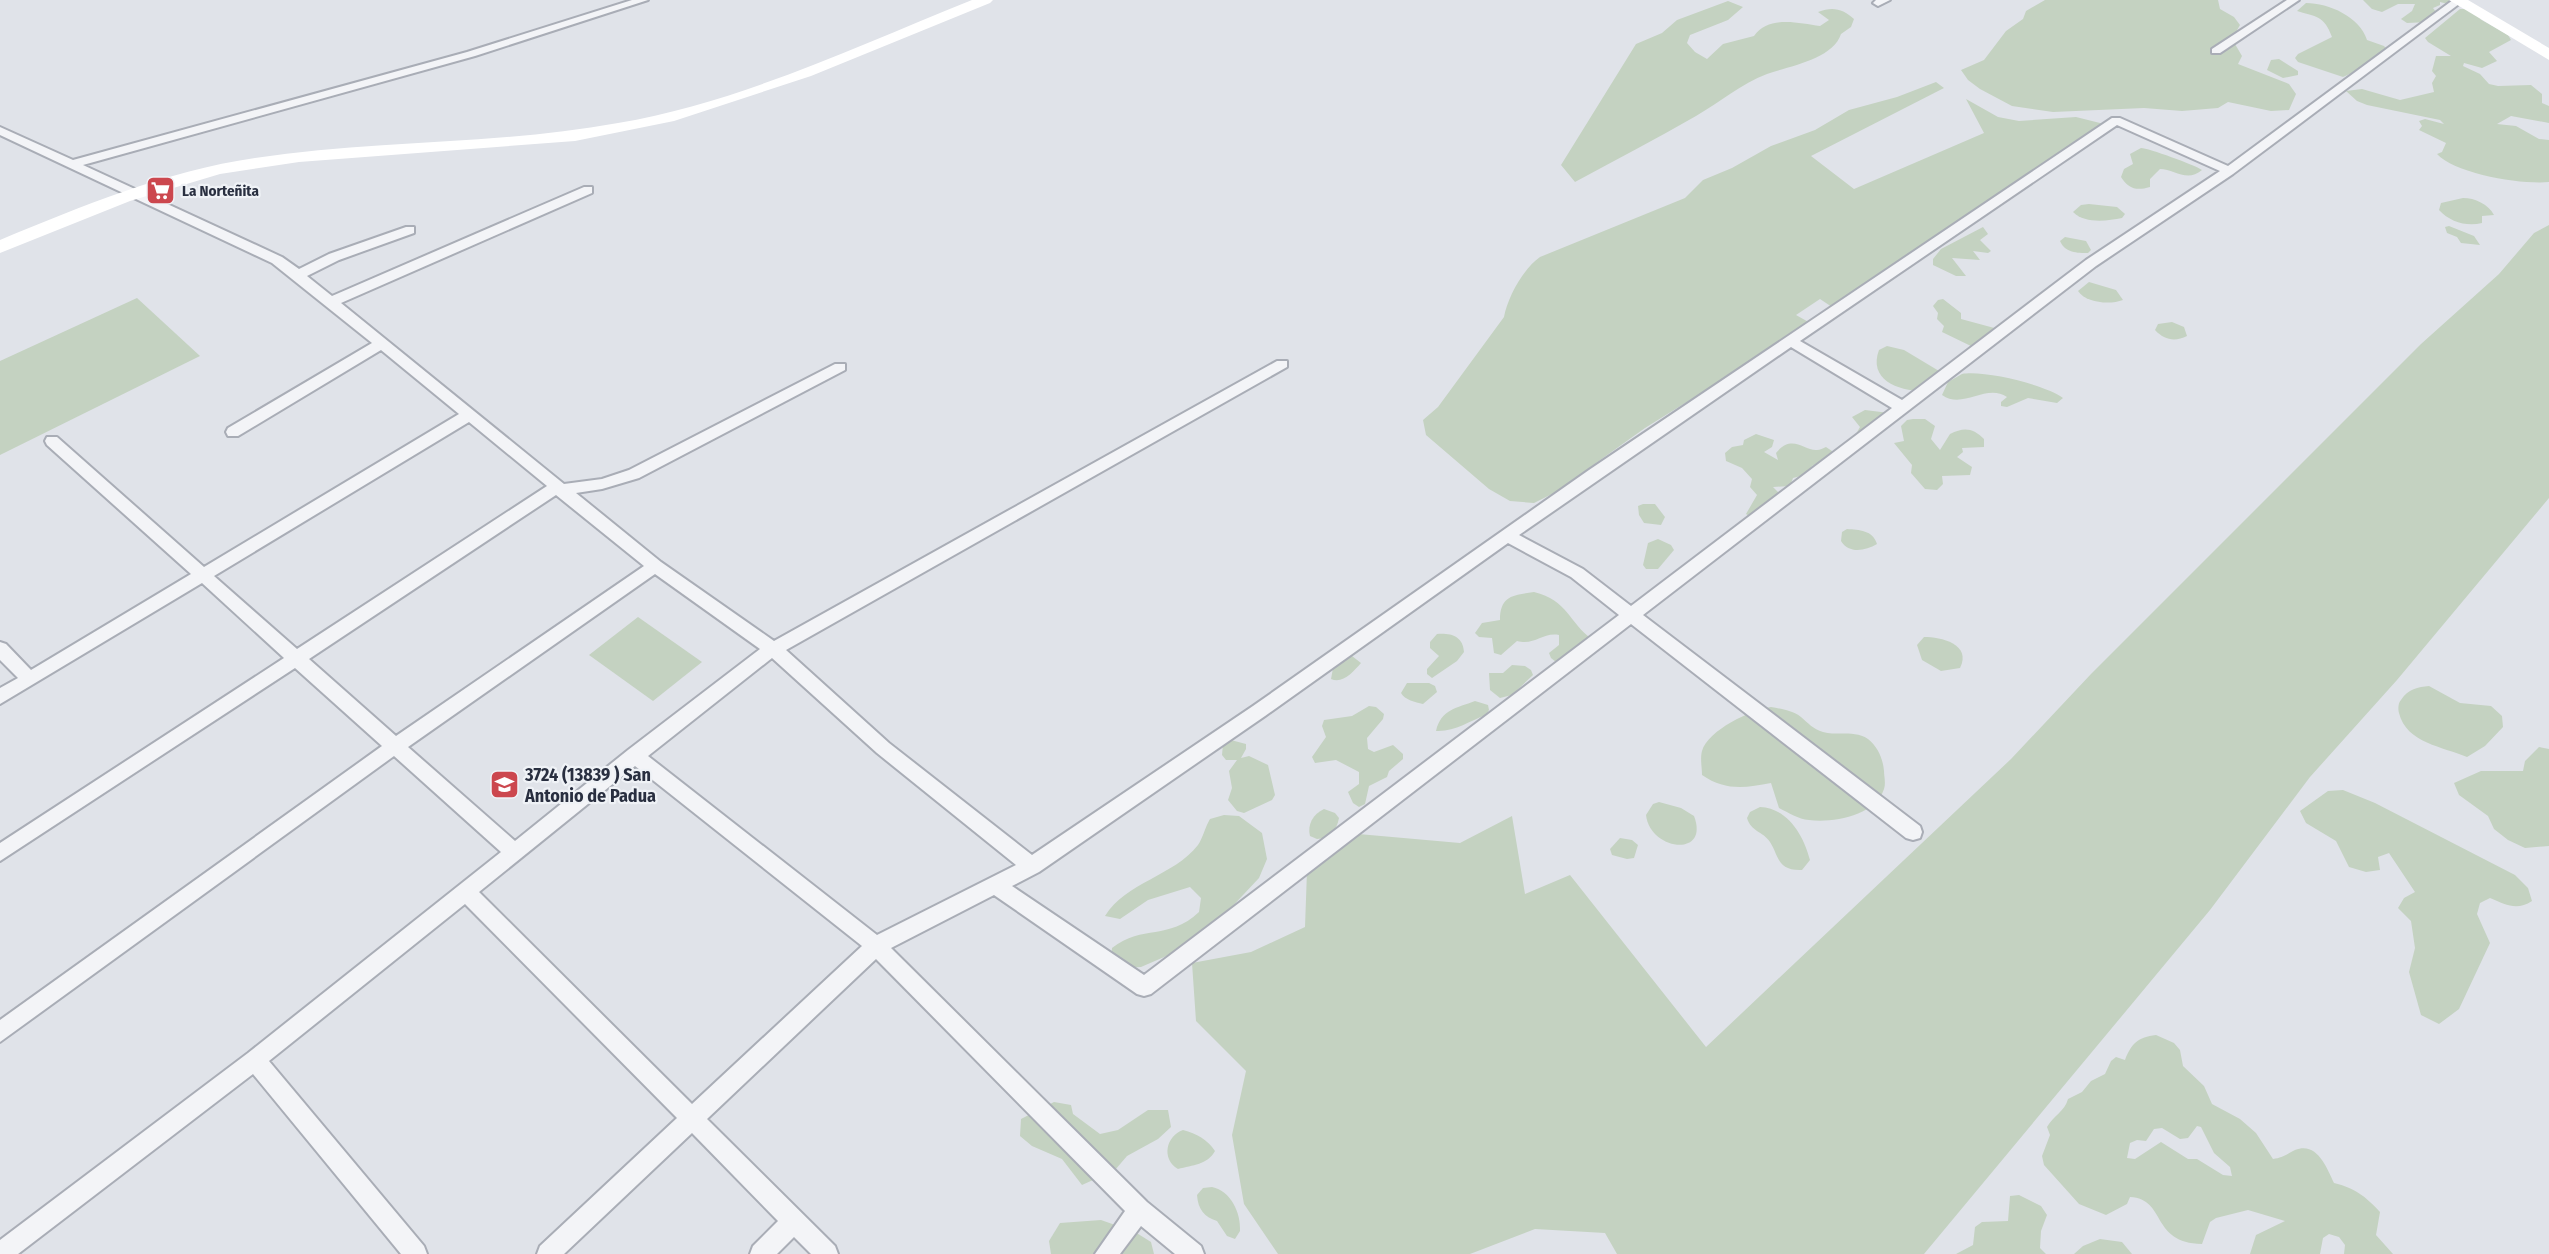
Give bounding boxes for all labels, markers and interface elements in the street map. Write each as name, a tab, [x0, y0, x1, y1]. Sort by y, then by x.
supermarket icon: La Norteñita	[145, 175, 177, 207]
place label: La Norteñita	[182, 182, 259, 200]
place label: 3724 (13839 ) San Antonio de Padua	[524, 764, 656, 807]
school or university icon: 3724 (13839 ) San Antonio de Padua	[488, 769, 520, 801]

